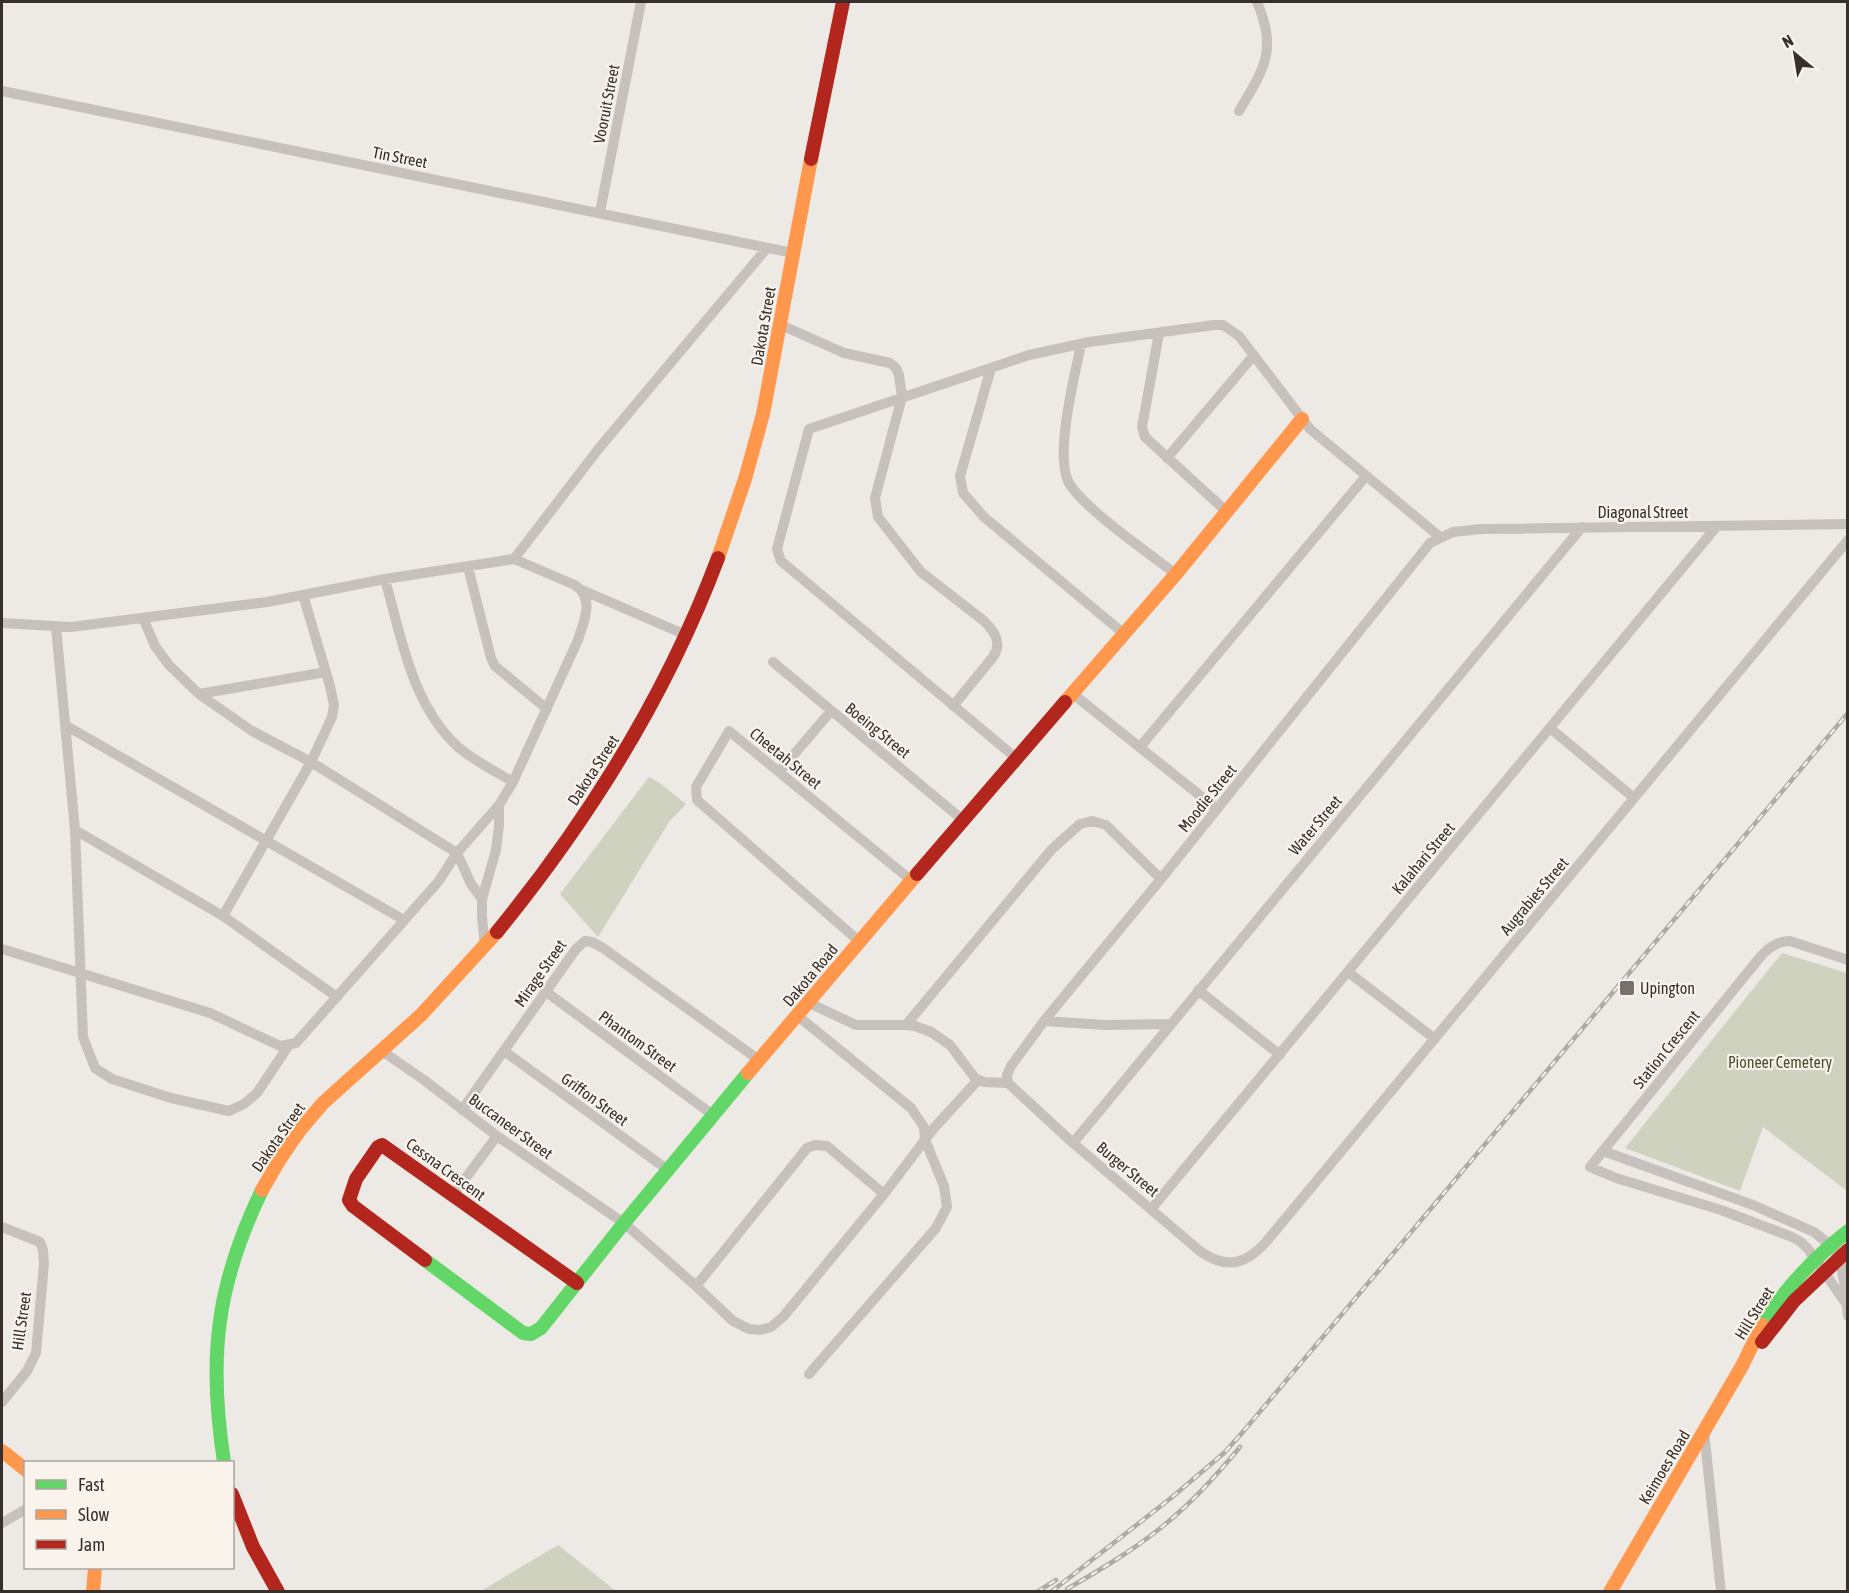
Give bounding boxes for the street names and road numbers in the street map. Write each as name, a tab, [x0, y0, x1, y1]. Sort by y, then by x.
street label: Vooruit Street	[589, 62, 623, 145]
street label: Tin Street	[371, 143, 429, 171]
street label: Dakota Street	[747, 285, 779, 367]
street label: Diagonal Street	[1598, 503, 1689, 522]
street label: Boeing Street	[841, 698, 914, 763]
street label: Cheetah Street	[747, 724, 826, 792]
street label: Dakota Street	[564, 731, 623, 808]
street label: Moodie Street	[1174, 760, 1240, 835]
street label: Water Street	[1285, 791, 1345, 858]
street label: Kalahari Street	[1388, 818, 1458, 897]
street label: Augrabies Street	[1496, 853, 1573, 939]
street label: Mirage Street	[510, 936, 571, 1010]
street label: Dakota Road	[779, 940, 841, 1010]
street label: Station Crescent	[1629, 1006, 1703, 1092]
street label: Phantom Street	[596, 1007, 681, 1075]
street label: Griffon Street	[558, 1069, 632, 1129]
street label: Buccaneer Street	[466, 1090, 557, 1163]
street label: Dakota Street	[248, 1099, 309, 1175]
street label: Cessna Crescent	[403, 1134, 489, 1204]
street label: Burger Street	[1093, 1138, 1163, 1201]
street label: Hill Street	[1731, 1283, 1777, 1343]
street label: Hill Street	[8, 1290, 34, 1351]
street label: Keimoes Road	[1635, 1427, 1693, 1507]

